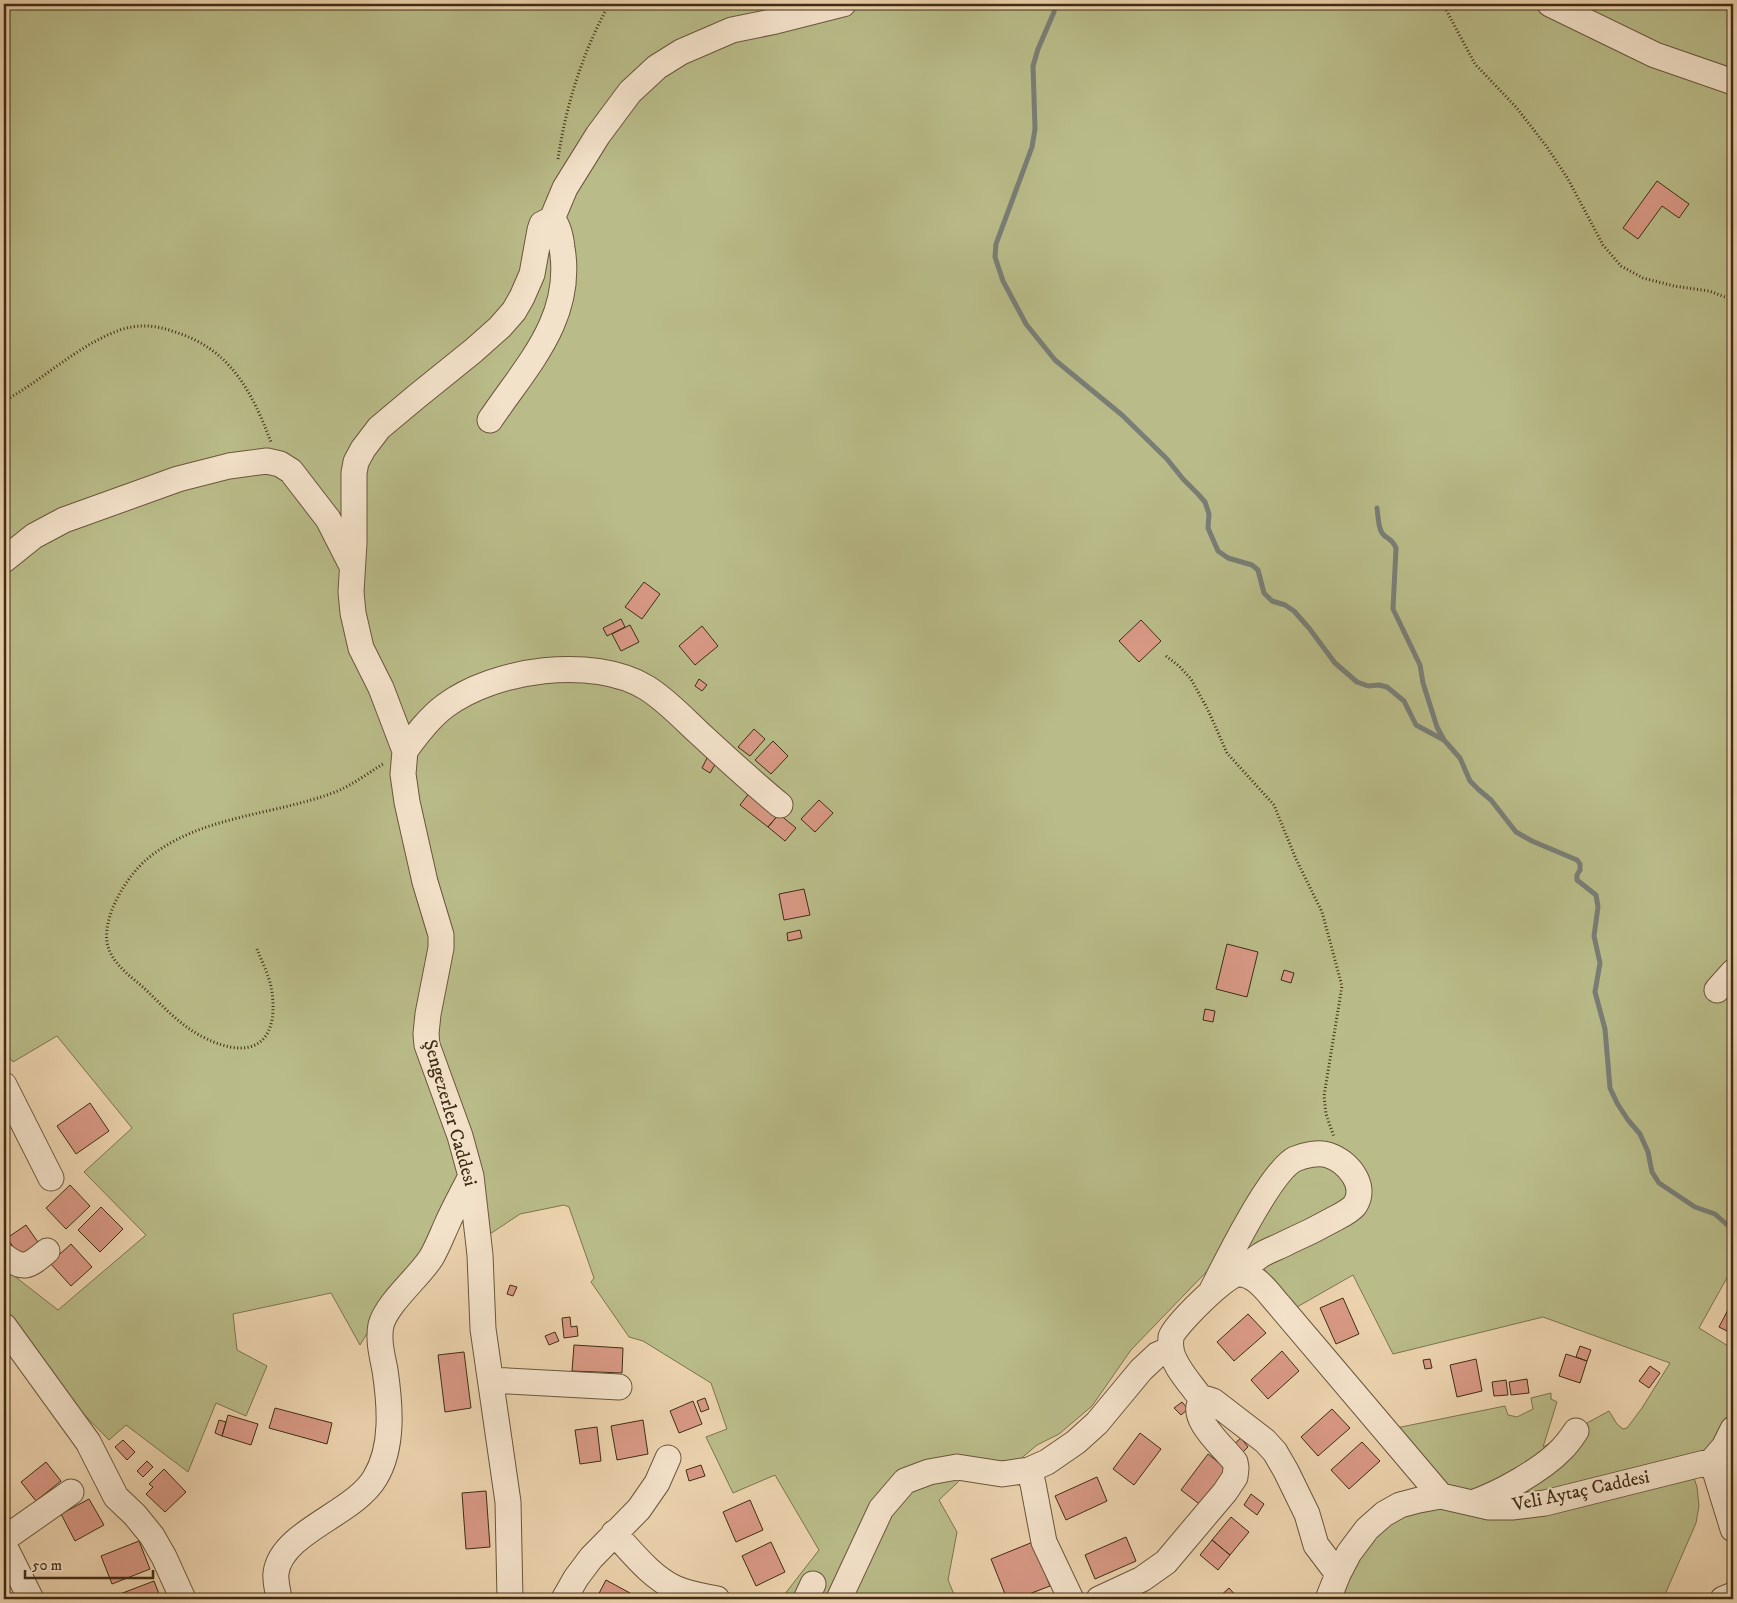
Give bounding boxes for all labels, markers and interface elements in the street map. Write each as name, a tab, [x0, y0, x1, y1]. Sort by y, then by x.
street label: Şengezerler Caddesi	[418, 1037, 482, 1189]
street label: Veli Aytaç Caddesi	[1509, 1465, 1652, 1517]
scale bar	[25, 1548, 152, 1580]
text: 50 m	[32, 1556, 62, 1575]

